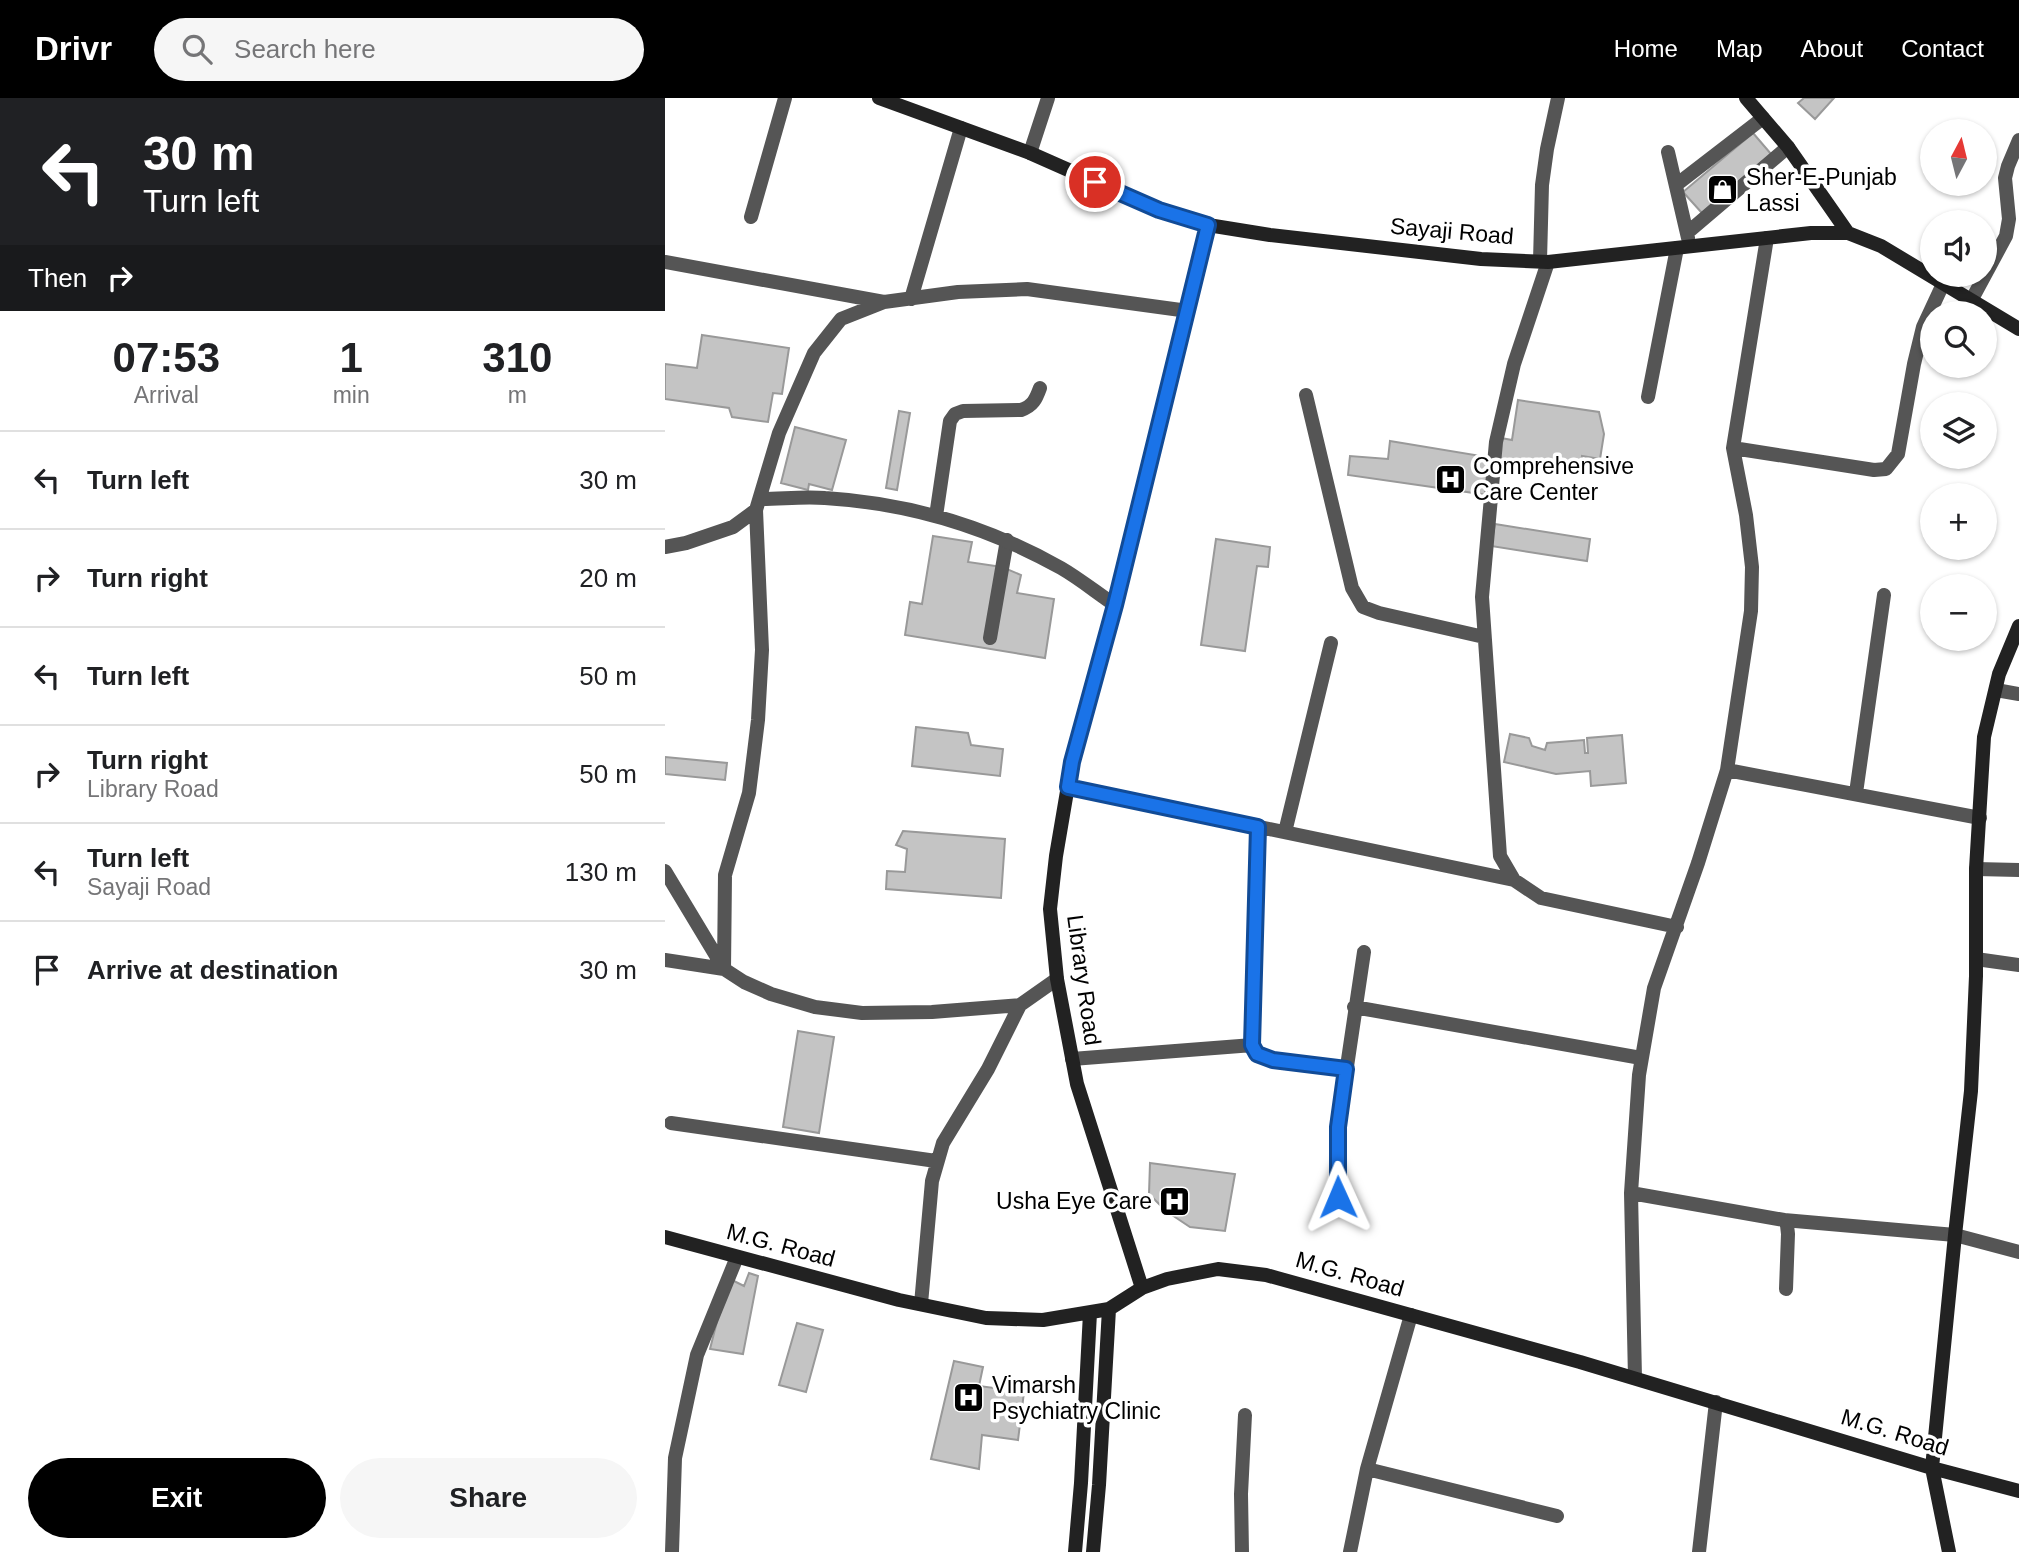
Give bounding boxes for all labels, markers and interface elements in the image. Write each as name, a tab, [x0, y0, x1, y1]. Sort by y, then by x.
search box	[154, 18, 644, 81]
text: Drivr	[35, 30, 112, 67]
icon: search	[178, 30, 216, 68]
text: Search here	[234, 34, 376, 64]
text: Home	[1614, 35, 1678, 62]
text: Map	[1716, 35, 1763, 62]
text: About	[1801, 35, 1863, 62]
text: Contact	[1901, 35, 1984, 62]
north arrow	[1920, 119, 1997, 196]
map controls	[1920, 119, 1997, 651]
icon: left	[28, 126, 119, 217]
text: 30 m	[143, 126, 255, 180]
pin	[1065, 152, 1125, 212]
icon: arrive	[1076, 163, 1114, 201]
place label: Sher-E-Punjab Lassi	[1746, 164, 1897, 216]
shop icon: Sher-E-Punjab Lassi	[1706, 173, 1740, 207]
text: Turn left	[143, 183, 259, 219]
button: sound	[1920, 210, 1997, 287]
street label: Sayaji Road	[1389, 213, 1515, 249]
icon: right	[101, 259, 139, 297]
text: Then	[28, 263, 87, 293]
button: search	[1920, 301, 1997, 378]
text: 07:53	[113, 334, 220, 381]
text: 1	[339, 334, 363, 381]
text: 310	[482, 334, 552, 381]
text: Arrival	[134, 382, 199, 408]
text: min	[333, 382, 370, 408]
text: m	[508, 382, 527, 408]
button: layers	[1920, 392, 1997, 469]
place label: Comprehensive Care Center	[1473, 453, 1634, 505]
icon: left	[28, 461, 66, 499]
hospital icon: Comprehensive Care Center	[1433, 462, 1467, 496]
text: Turn left	[87, 465, 189, 495]
text: 30 m	[579, 465, 637, 495]
button: +	[1920, 483, 1997, 560]
icon: right	[28, 559, 66, 597]
text: Turn right	[87, 563, 208, 593]
text: 20 m	[579, 563, 637, 593]
button: −	[1920, 574, 1997, 651]
icon: left	[28, 657, 66, 695]
text: Turn left	[87, 661, 189, 691]
text: 50 m	[579, 661, 637, 691]
text: Turn right	[87, 745, 208, 775]
icon: right	[28, 755, 66, 793]
text: 50 m	[579, 759, 637, 789]
text: Library Road	[87, 776, 219, 802]
text: Turn left	[87, 843, 189, 873]
icon: left	[28, 853, 66, 891]
text: 130 m	[565, 857, 637, 887]
text: Sayaji Road	[87, 874, 211, 900]
street label: Library Road	[1062, 913, 1106, 1047]
icon: arrive	[28, 951, 66, 989]
text: Arrive at destination	[87, 955, 338, 985]
text: 30 m	[579, 955, 637, 985]
position arrow	[1301, 1160, 1375, 1234]
hospital icon: Usha Eye Care	[1158, 1184, 1192, 1218]
place label: Usha Eye Care	[996, 1188, 1152, 1214]
street label: M.G. Road	[724, 1218, 838, 1272]
street label: M.G. Road	[1293, 1246, 1407, 1302]
place label: Vimarsh Psychiatry Clinic	[992, 1372, 1161, 1424]
hospital icon: Vimarsh Psychiatry Clinic	[952, 1381, 986, 1415]
street label: M.G. Road	[1838, 1403, 1952, 1461]
button: Exit	[28, 1458, 326, 1538]
button: Share	[340, 1458, 637, 1538]

